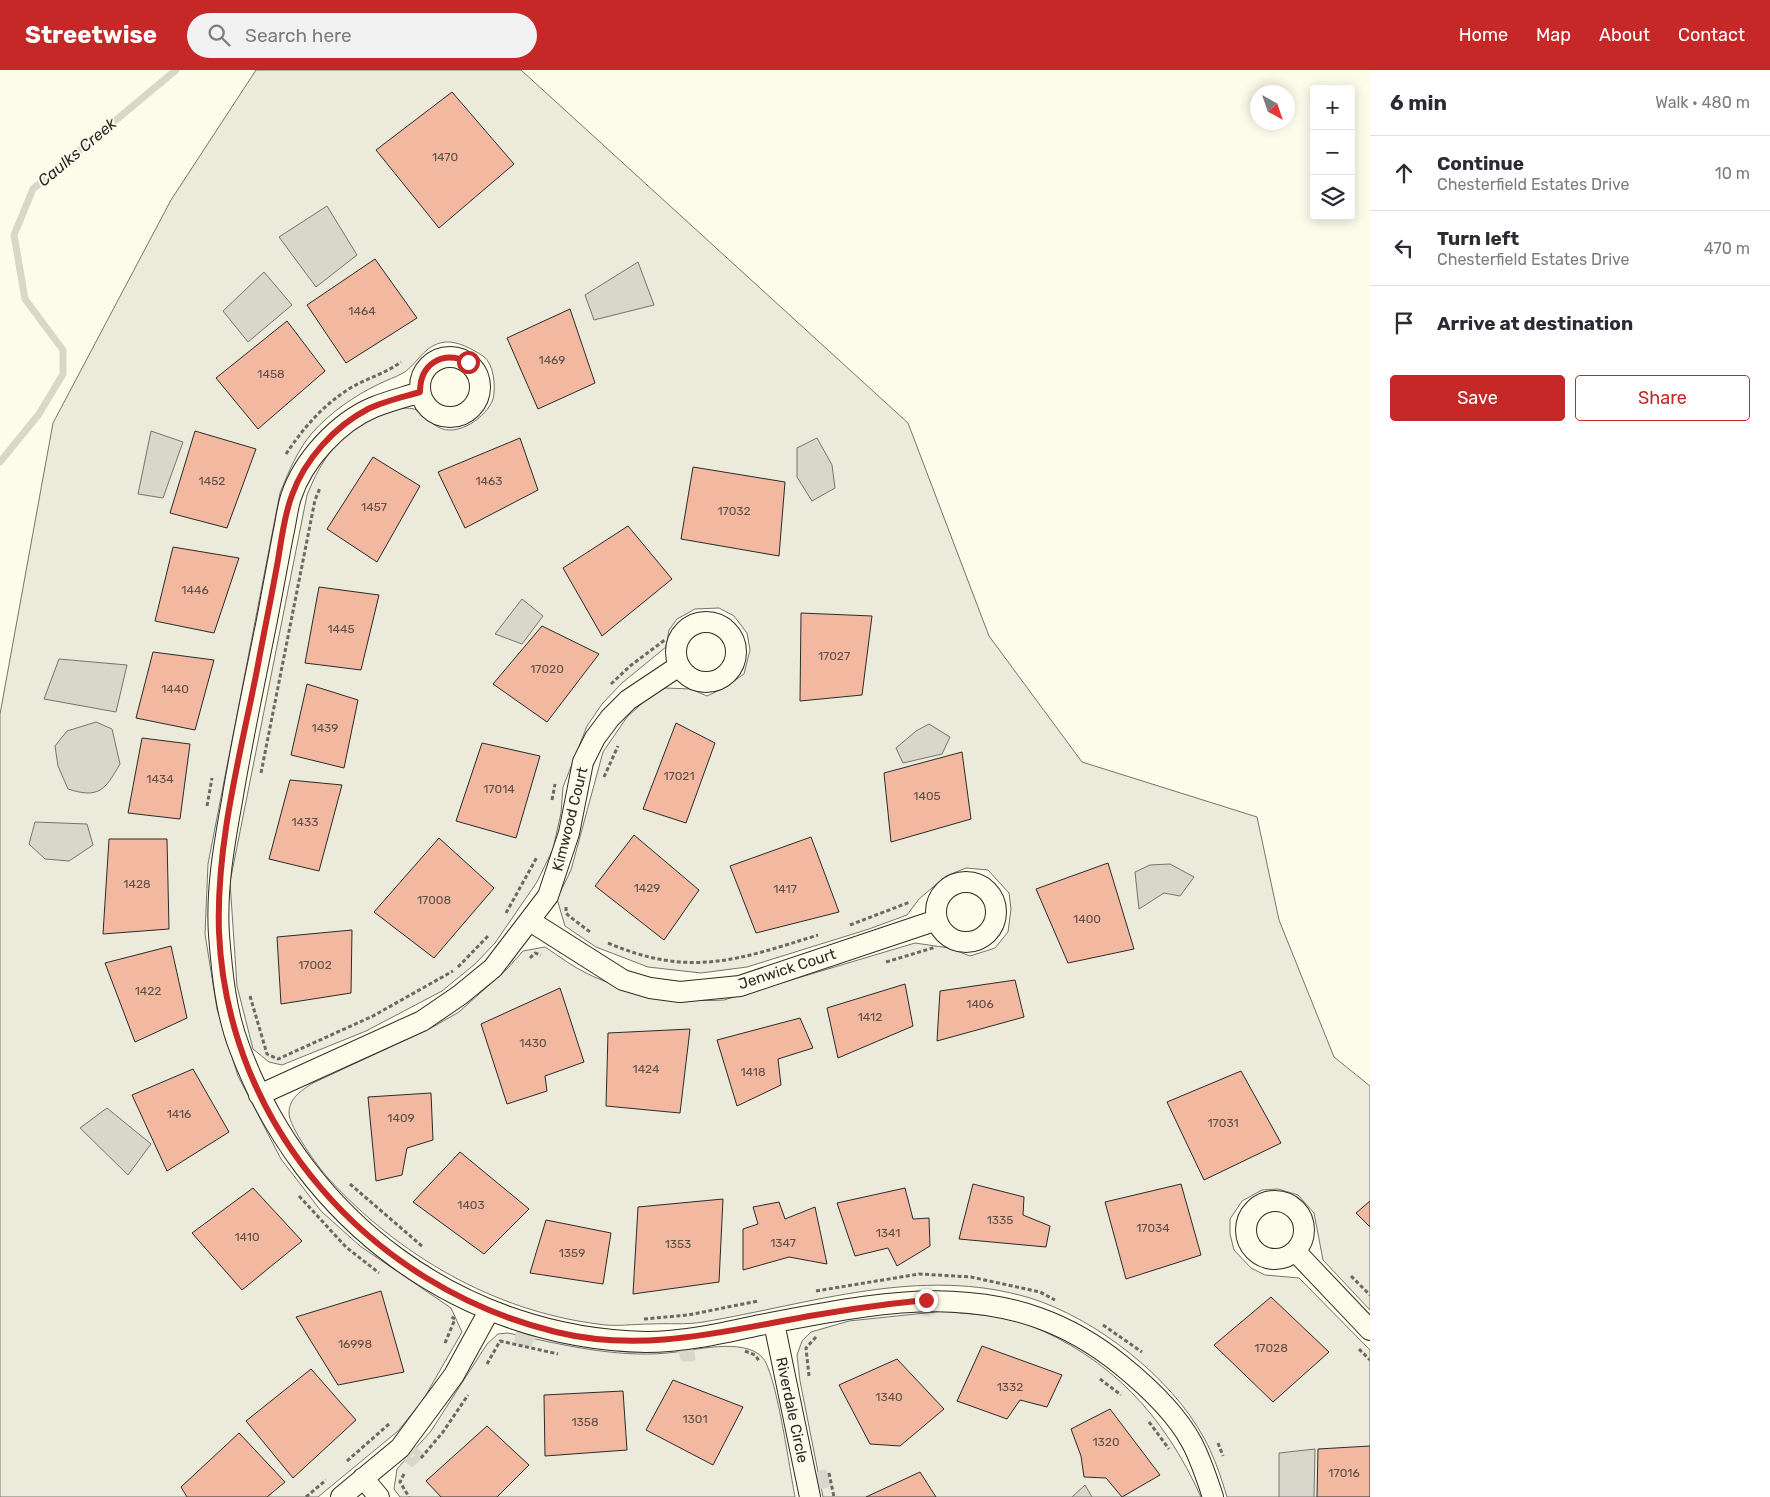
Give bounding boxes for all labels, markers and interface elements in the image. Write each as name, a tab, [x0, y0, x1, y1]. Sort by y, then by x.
search box	[187, 13, 537, 58]
text: Streetwise	[25, 21, 157, 49]
icon: search	[205, 21, 233, 49]
text: Search here	[245, 24, 352, 47]
text: Home	[1459, 24, 1508, 46]
text: Map	[1536, 24, 1571, 46]
text: About	[1599, 24, 1650, 46]
text: Contact	[1678, 24, 1745, 46]
north arrow	[1250, 85, 1295, 130]
map controls	[1310, 85, 1355, 220]
button: +	[1310, 85, 1355, 130]
text: 6 min	[1390, 90, 1447, 115]
text: Walk · 480 m	[1655, 93, 1750, 112]
water label: Caulks Creek	[34, 113, 121, 190]
button: −	[1310, 130, 1355, 175]
house number: 1470	[432, 150, 458, 164]
text: Continue	[1437, 152, 1524, 175]
icon: ahead	[1390, 159, 1418, 187]
text: 10 m	[1715, 164, 1750, 183]
button: layers	[1310, 175, 1355, 220]
text: Chesterfield Estates Drive	[1437, 175, 1630, 194]
text: Turn left	[1437, 227, 1519, 250]
icon: left	[1390, 234, 1418, 262]
text: 470 m	[1704, 239, 1750, 258]
text: Chesterfield Estates Drive	[1437, 250, 1630, 269]
house number: 1464	[348, 304, 376, 318]
icon: arrive	[1390, 309, 1418, 337]
text: Arrive at destination	[1437, 312, 1633, 335]
route start	[457, 351, 480, 374]
house number: 1469	[539, 353, 565, 367]
house number: 1458	[257, 367, 285, 381]
button: Save	[1390, 375, 1565, 421]
button: Share	[1575, 375, 1750, 421]
house number: 1452	[199, 474, 225, 488]
house number: 1463	[475, 474, 503, 488]
house number: 1457	[361, 500, 387, 514]
house number: 17032	[717, 504, 751, 518]
house number: 1446	[181, 583, 209, 597]
house number: 1445	[327, 622, 355, 636]
house number: 17027	[818, 649, 850, 663]
house number: 17020	[530, 662, 564, 676]
house number: 1440	[161, 682, 189, 696]
house number: 1439	[312, 721, 338, 735]
street label: Kimwood Court	[548, 765, 592, 873]
house number: 17021	[663, 769, 695, 783]
house number: 1434	[146, 772, 174, 786]
house number: 17014	[483, 782, 515, 796]
house number: 1405	[913, 789, 941, 803]
house number: 1433	[291, 815, 319, 829]
house number: 1428	[123, 877, 151, 891]
house number: 1429	[634, 881, 660, 895]
house number: 1417	[773, 882, 797, 896]
house number: 17008	[417, 893, 451, 907]
house number: 1400	[1073, 912, 1101, 926]
street label: Jenwick Court	[736, 945, 838, 993]
house number: 17002	[298, 958, 332, 972]
house number: 1422	[135, 984, 161, 998]
house number: 1406	[966, 997, 994, 1011]
house number: 1412	[858, 1010, 882, 1024]
house number: 1430	[519, 1036, 547, 1050]
house number: 1424	[633, 1062, 660, 1076]
house number: 1418	[740, 1065, 766, 1079]
house number: 1416	[167, 1107, 191, 1121]
house number: 1409	[387, 1111, 415, 1125]
house number: 17031	[1207, 1116, 1239, 1130]
house number: 1403	[457, 1198, 485, 1212]
house number: 1335	[987, 1213, 1013, 1227]
house number: 17034	[1136, 1221, 1170, 1235]
house number: 1341	[876, 1226, 900, 1240]
house number: 1410	[234, 1230, 260, 1244]
house number: 1347	[770, 1236, 796, 1250]
house number: 1353	[665, 1237, 691, 1251]
house number: 1359	[559, 1246, 585, 1260]
route end	[915, 1289, 938, 1312]
house number: 16998	[338, 1337, 372, 1351]
house number: 17028	[1254, 1341, 1288, 1355]
street label: Riverdale Circle	[772, 1355, 812, 1465]
house number: 1332	[997, 1380, 1023, 1394]
house number: 1340	[875, 1390, 903, 1404]
house number: 1301	[682, 1412, 708, 1426]
house number: 1358	[571, 1415, 599, 1429]
house number: 1320	[1092, 1435, 1120, 1449]
house number: 17016	[1328, 1466, 1360, 1480]

